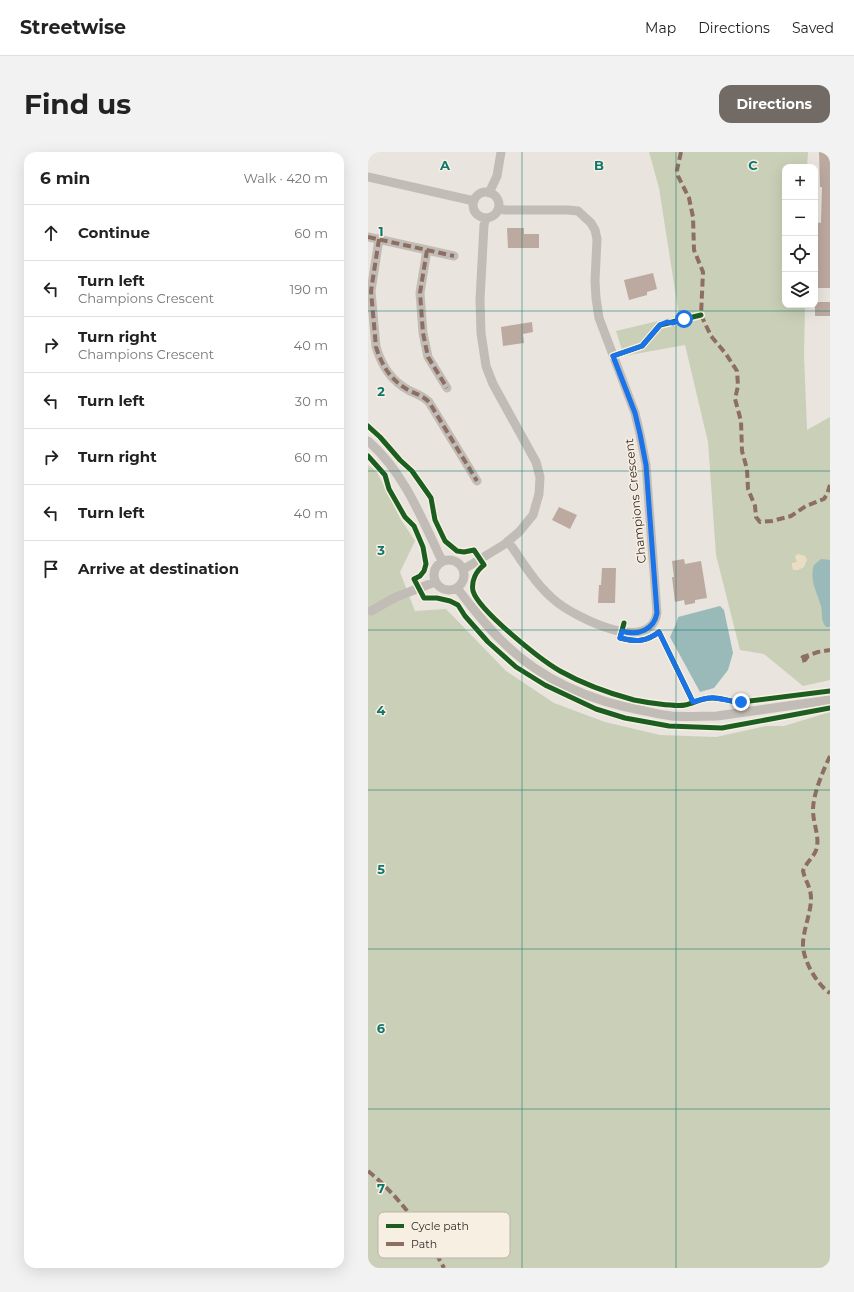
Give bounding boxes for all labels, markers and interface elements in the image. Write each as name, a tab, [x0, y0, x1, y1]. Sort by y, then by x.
text: Streetwise	[20, 16, 126, 39]
text: Map	[645, 19, 676, 37]
text: Directions	[698, 19, 770, 37]
text: Saved	[792, 19, 834, 37]
button: Directions	[719, 85, 830, 123]
text: Find us	[24, 87, 131, 121]
text: A	[439, 157, 451, 173]
text: B	[594, 157, 604, 173]
text: C	[748, 157, 758, 173]
map controls	[782, 164, 818, 308]
button: +	[782, 164, 818, 200]
text: 6 min	[40, 168, 90, 188]
text: Walk · 420 m	[244, 170, 328, 186]
button: −	[782, 200, 818, 236]
icon: ahead	[40, 222, 62, 244]
text: Continue	[78, 223, 150, 242]
text: 1	[378, 223, 384, 239]
text: 60 m	[294, 225, 328, 241]
button: locate	[782, 236, 818, 272]
text: Turn left	[78, 271, 145, 290]
button: layers	[782, 272, 818, 308]
icon: left	[40, 278, 62, 300]
text: 190 m	[290, 281, 328, 297]
text: Champions Crescent	[78, 290, 214, 306]
route start	[675, 310, 693, 328]
text: Turn right	[78, 327, 157, 346]
icon: right	[40, 334, 62, 356]
text: 40 m	[294, 337, 328, 353]
text: Champions Crescent	[78, 346, 214, 362]
text: 2	[377, 383, 385, 399]
icon: left	[40, 390, 62, 412]
text: Turn left	[78, 391, 145, 410]
text: 30 m	[295, 393, 328, 409]
street label: Champions Crescent	[621, 438, 649, 564]
icon: right	[40, 446, 62, 468]
text: Turn right	[78, 447, 157, 466]
text: 60 m	[294, 449, 328, 465]
icon: left	[40, 502, 62, 524]
text: Turn left	[78, 503, 145, 522]
text: 40 m	[294, 505, 328, 521]
text: 3	[376, 542, 385, 558]
icon: arrive	[40, 558, 62, 580]
text: Arrive at destination	[78, 559, 239, 578]
route end	[732, 693, 750, 711]
text: 4	[377, 702, 386, 718]
text: 5	[377, 861, 385, 877]
text: 6	[377, 1020, 386, 1036]
text: 7	[377, 1180, 385, 1196]
legend	[378, 1212, 510, 1258]
text: Cycle path	[411, 1219, 469, 1233]
text: Path	[411, 1237, 437, 1251]

